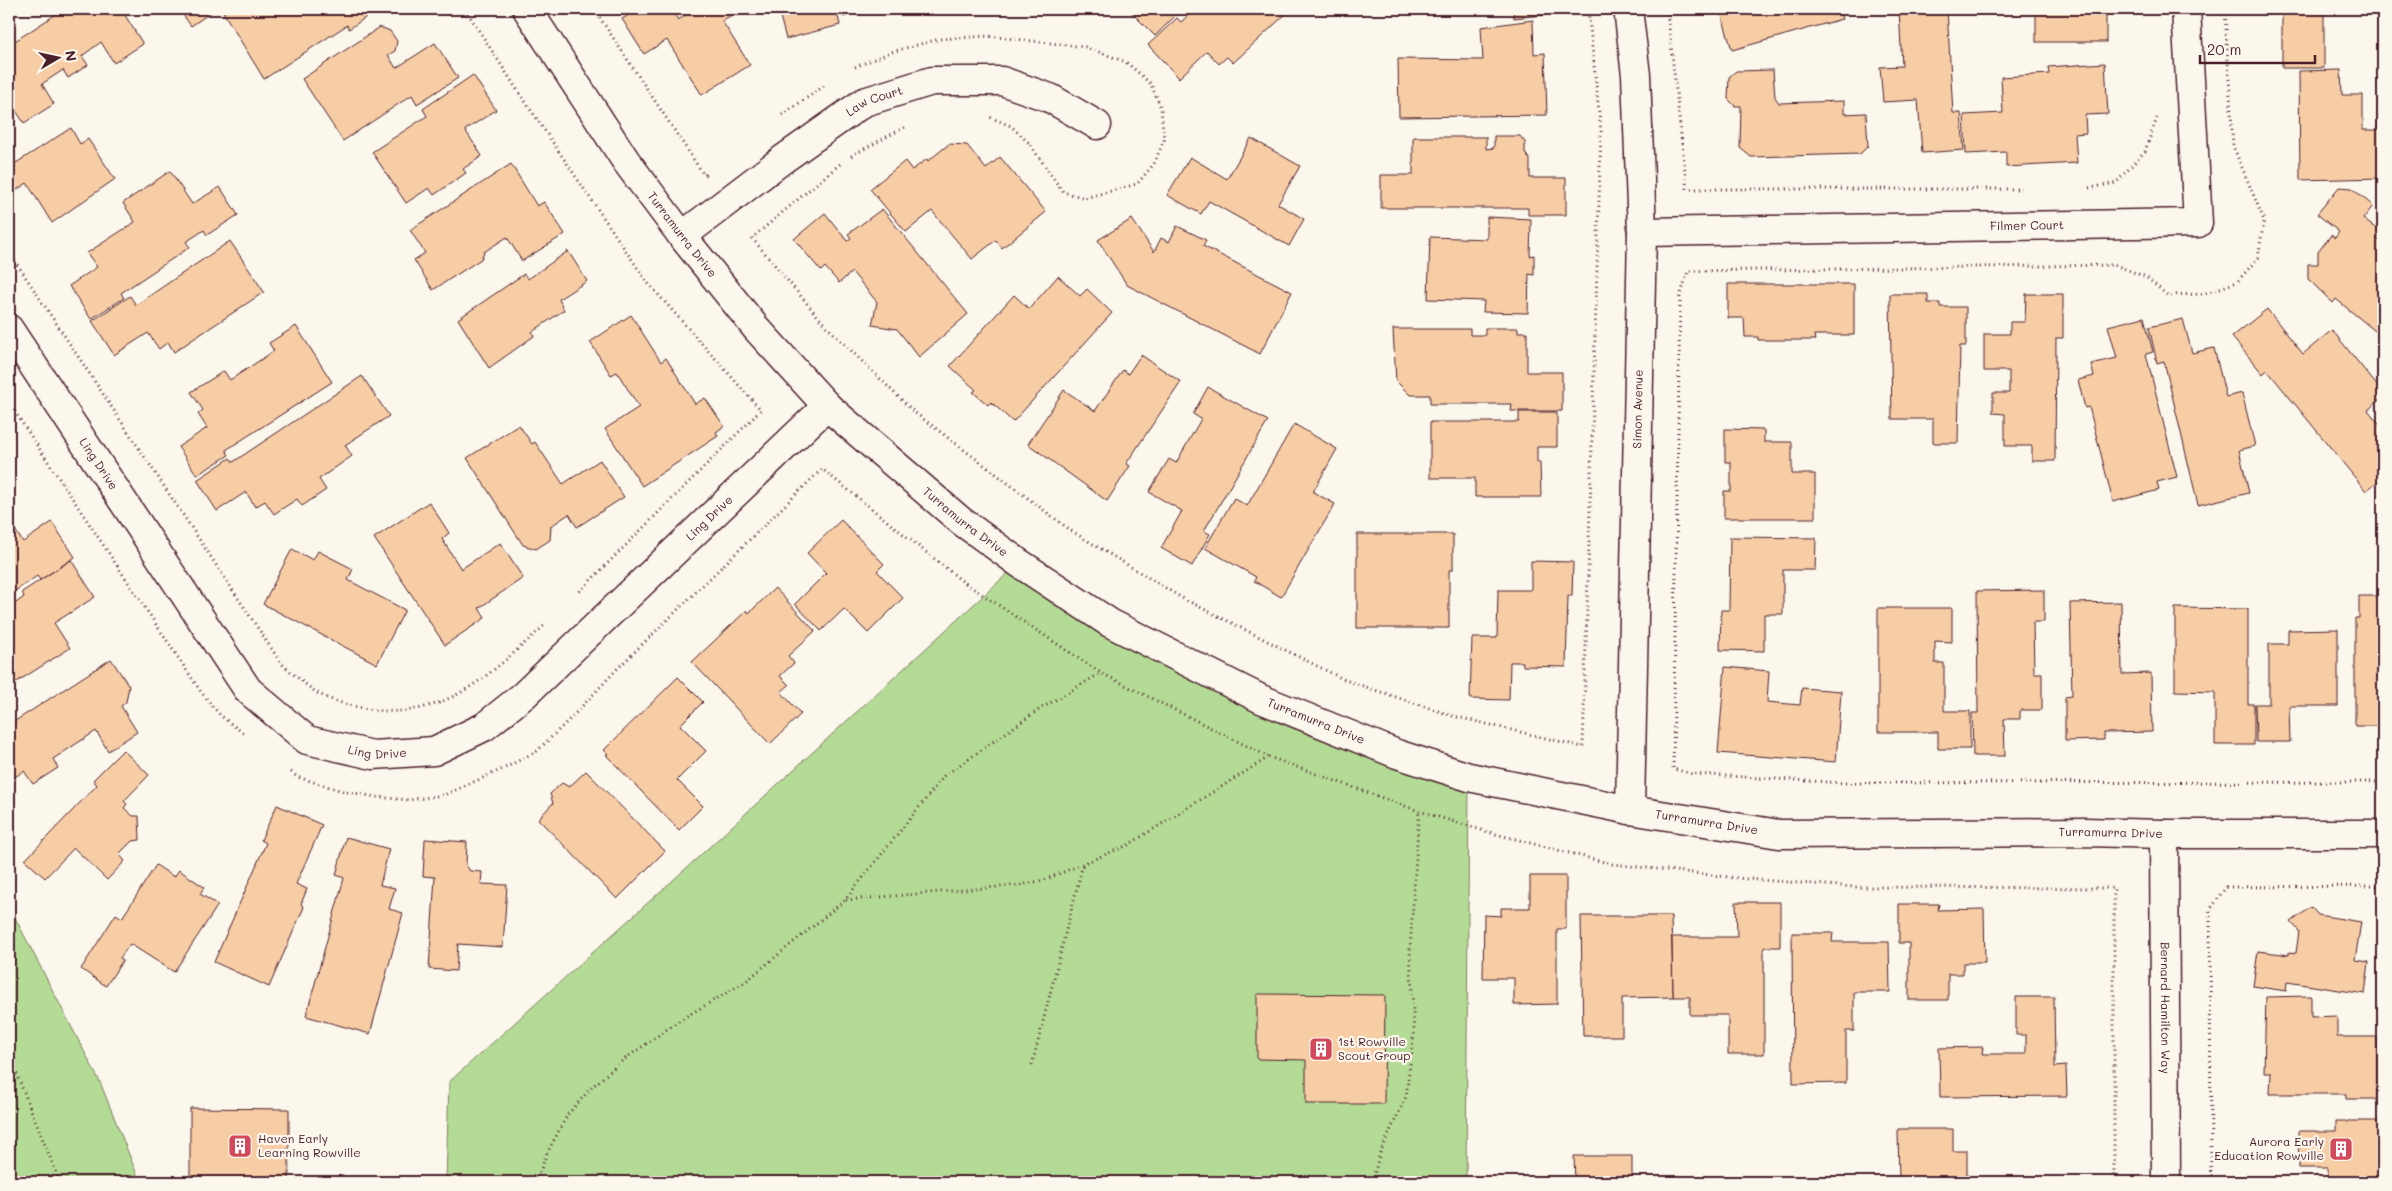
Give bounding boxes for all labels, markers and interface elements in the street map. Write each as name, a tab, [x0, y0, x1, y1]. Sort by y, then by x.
north arrow	[32, 32, 82, 82]
scale bar	[2200, 32, 2314, 64]
text: 20 m	[2207, 39, 2241, 59]
text: N	[61, 49, 82, 63]
street label: Law Court	[842, 82, 905, 119]
street label: Turramurra Drive	[645, 188, 721, 280]
street label: Filmer Court	[1990, 216, 2064, 233]
street label: Simon Avenue	[1628, 369, 1646, 449]
street label: Ling Drive	[76, 434, 122, 493]
street label: Turramurra Drive	[920, 483, 1012, 559]
street label: Ling Drive	[682, 491, 736, 544]
street label: Turramurra Drive	[1265, 693, 1368, 747]
street label: Ling Drive	[347, 741, 407, 762]
street label: Turramurra Drive	[1654, 805, 1759, 838]
street label: Turramurra Drive	[2059, 823, 2163, 841]
street label: Bernard Hamilton Way	[2158, 942, 2174, 1074]
place label: 1st Rowville Scout Group	[1338, 1033, 1411, 1063]
building icon: 1st Rowville Scout Group	[1308, 1036, 1334, 1062]
place label: Haven Early Learning Rowville	[258, 1130, 361, 1160]
building icon: Haven Early Learning Rowville	[227, 1133, 253, 1159]
place label: Aurora Early Education Rowville	[2214, 1133, 2324, 1163]
building icon: Aurora Early Education Rowville	[2328, 1136, 2354, 1162]

